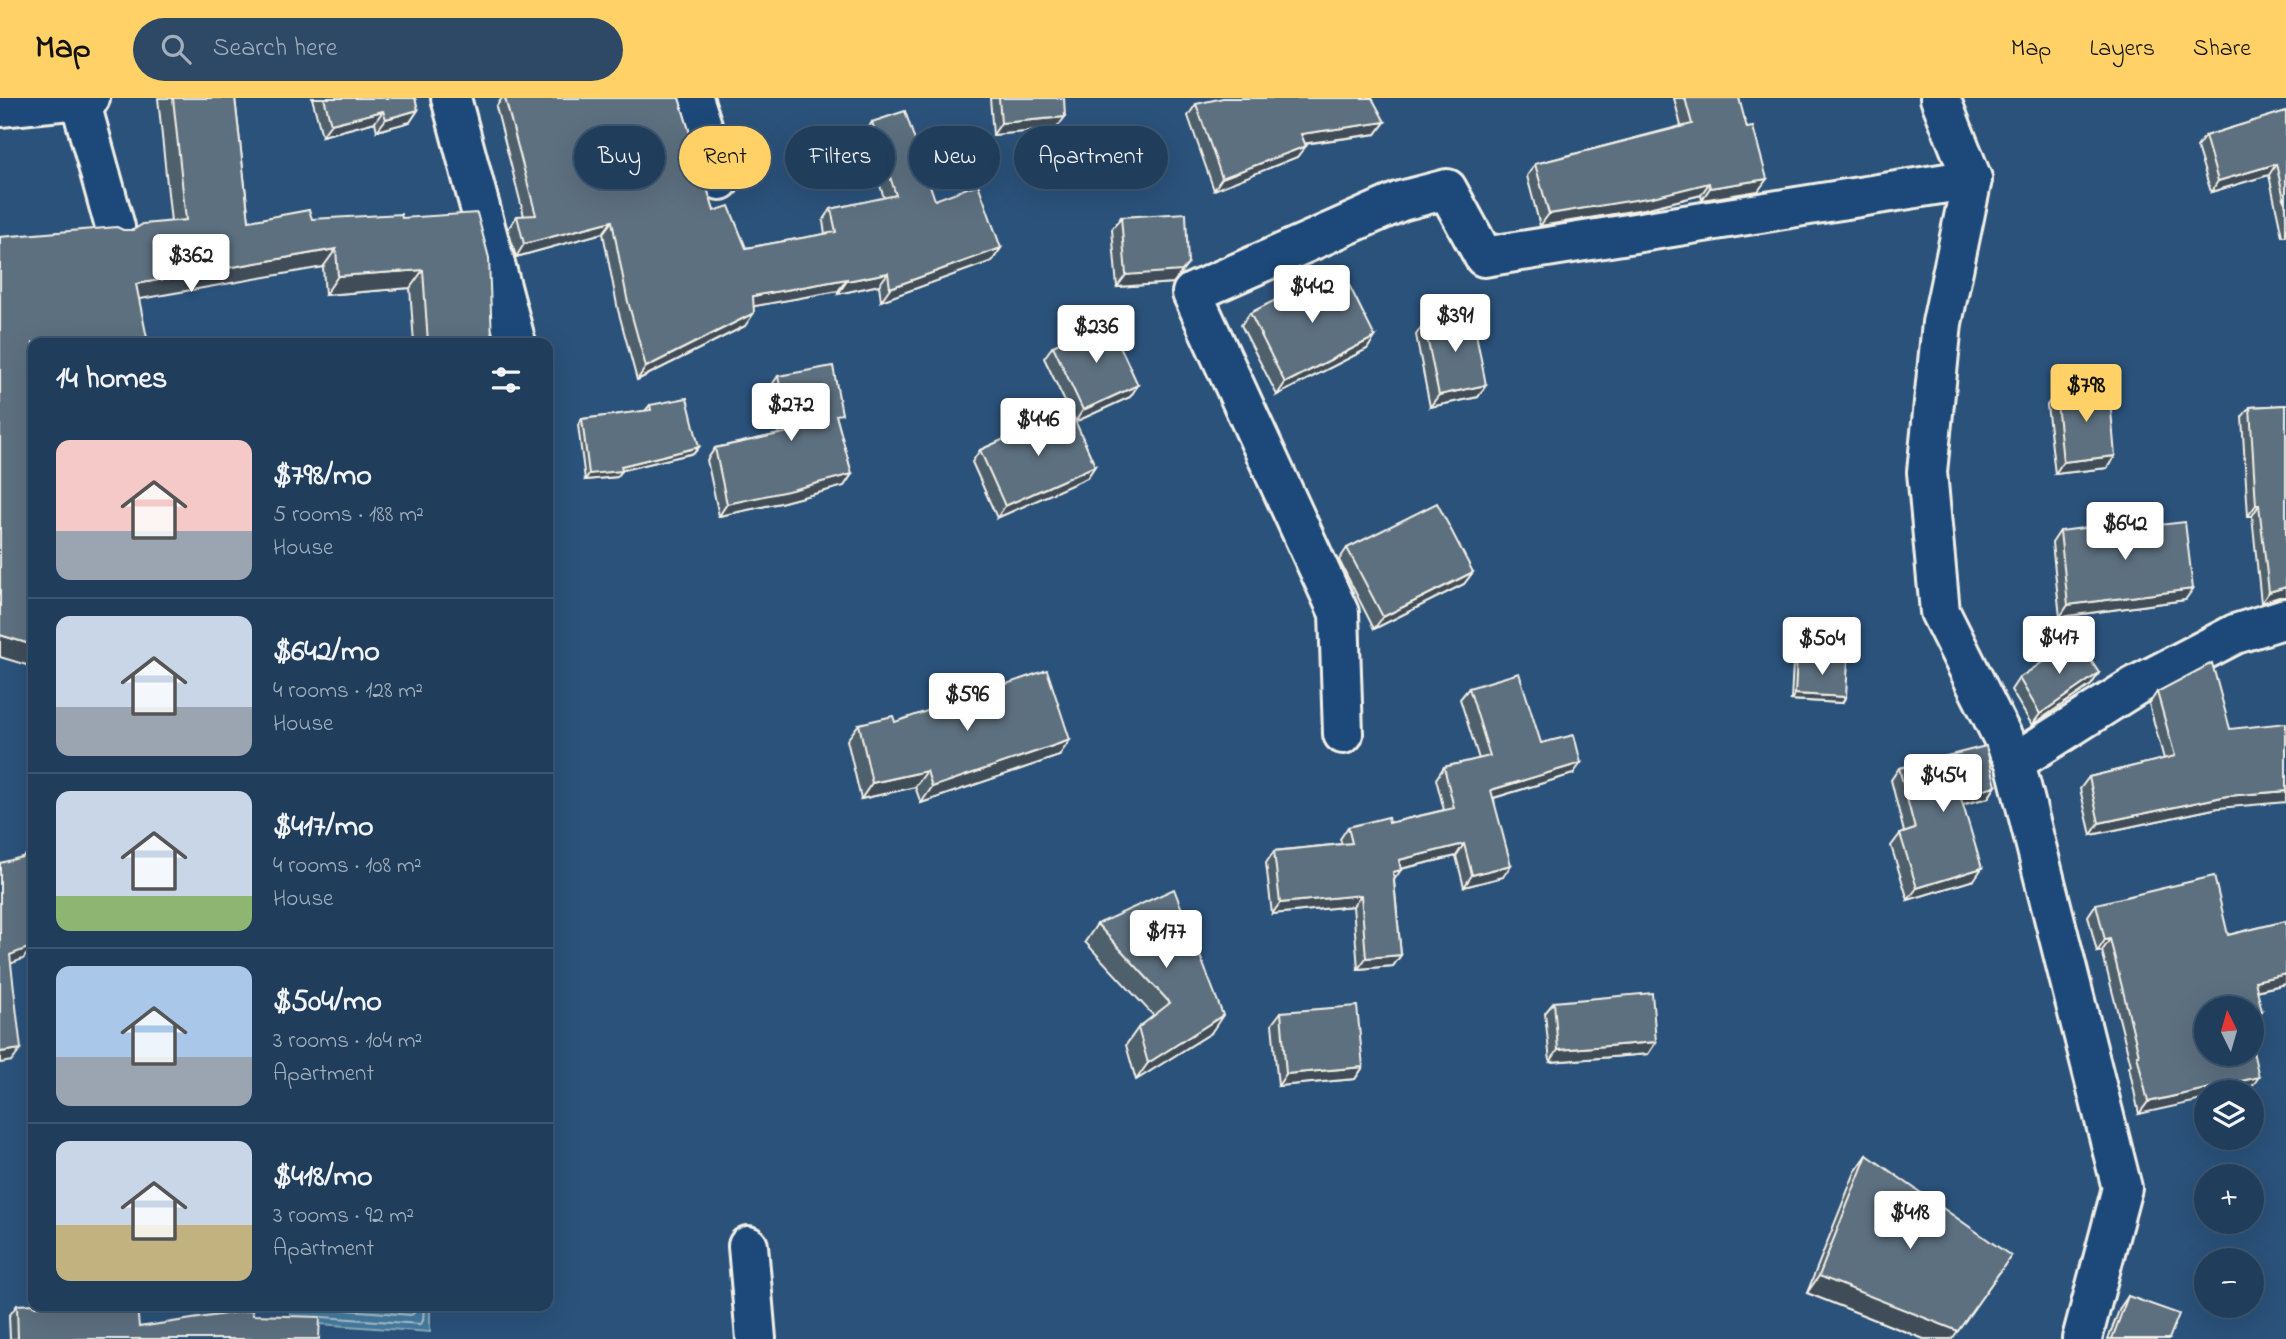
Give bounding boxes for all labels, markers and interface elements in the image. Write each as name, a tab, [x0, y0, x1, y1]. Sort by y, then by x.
search box	[133, 18, 623, 81]
text: Map	[35, 25, 91, 73]
icon: search	[157, 30, 195, 68]
text: Search here	[213, 30, 337, 68]
text: Map	[2011, 32, 2051, 67]
text: Layers	[2089, 32, 2155, 67]
text: Share	[2193, 32, 2251, 67]
chip: Buy	[574, 126, 665, 189]
chip: Rent	[679, 126, 771, 189]
chip: Filters	[785, 126, 895, 189]
chip: New	[909, 126, 1000, 189]
chip: Apartment	[1014, 126, 1168, 189]
pin: $362	[150, 234, 232, 294]
text: $362	[169, 240, 213, 273]
pin: $442	[1271, 266, 1353, 325]
text: $442	[1290, 271, 1334, 304]
pin: $391	[1414, 294, 1496, 354]
text: $391	[1436, 300, 1474, 333]
pin: $236	[1055, 306, 1137, 365]
text: $236	[1074, 311, 1118, 344]
text: 14 homes	[56, 358, 167, 402]
icon: filters	[487, 361, 525, 399]
pin: $798	[2045, 364, 2127, 424]
text: $798	[2067, 370, 2105, 403]
pin: $272	[750, 384, 832, 443]
text: $272	[768, 389, 814, 422]
pin: $446	[997, 398, 1079, 458]
text: $446	[1017, 404, 1060, 437]
text: $798/mo	[273, 455, 372, 499]
icon: home	[112, 468, 196, 552]
text: 5 rooms · 188 m²	[273, 499, 424, 532]
pin: $642	[2084, 503, 2166, 562]
text: $642	[2103, 508, 2147, 541]
text: House	[273, 532, 333, 565]
pin: $417	[2018, 616, 2100, 676]
pin: $504	[1781, 618, 1863, 677]
text: $417	[2039, 622, 2079, 655]
text: $504	[1799, 623, 1845, 656]
text: $642/mo	[273, 631, 380, 675]
icon: home	[112, 644, 196, 728]
pin: $596	[926, 674, 1008, 733]
text: 4 rooms · 128 m²	[273, 675, 423, 708]
text: $596	[945, 679, 989, 712]
text: House	[273, 708, 333, 741]
pin: $454	[1902, 754, 1984, 814]
text: $454	[1920, 760, 1966, 793]
text: $417/mo	[273, 806, 374, 850]
icon: home	[112, 819, 196, 903]
text: 4 rooms · 108 m²	[273, 850, 422, 883]
text: House	[273, 883, 333, 916]
pin: $177	[1125, 910, 1207, 970]
text: $177	[1146, 916, 1186, 949]
text: $504/mo	[273, 981, 382, 1025]
icon: home	[112, 994, 196, 1078]
north arrow	[2194, 996, 2264, 1066]
map controls	[2194, 996, 2264, 1318]
text: 3 rooms · 104 m²	[273, 1025, 422, 1058]
text: Apartment	[273, 1058, 374, 1091]
button: layers	[2194, 1080, 2264, 1150]
text: $418/mo	[273, 1156, 372, 1200]
button: +	[2194, 1164, 2264, 1234]
icon: home	[112, 1169, 196, 1253]
pin: $418	[1869, 1192, 1951, 1251]
text: $418	[1890, 1197, 1930, 1230]
text: 3 rooms · 92 m²	[273, 1200, 414, 1233]
text: Apartment	[273, 1233, 374, 1266]
button: −	[2194, 1248, 2264, 1318]

